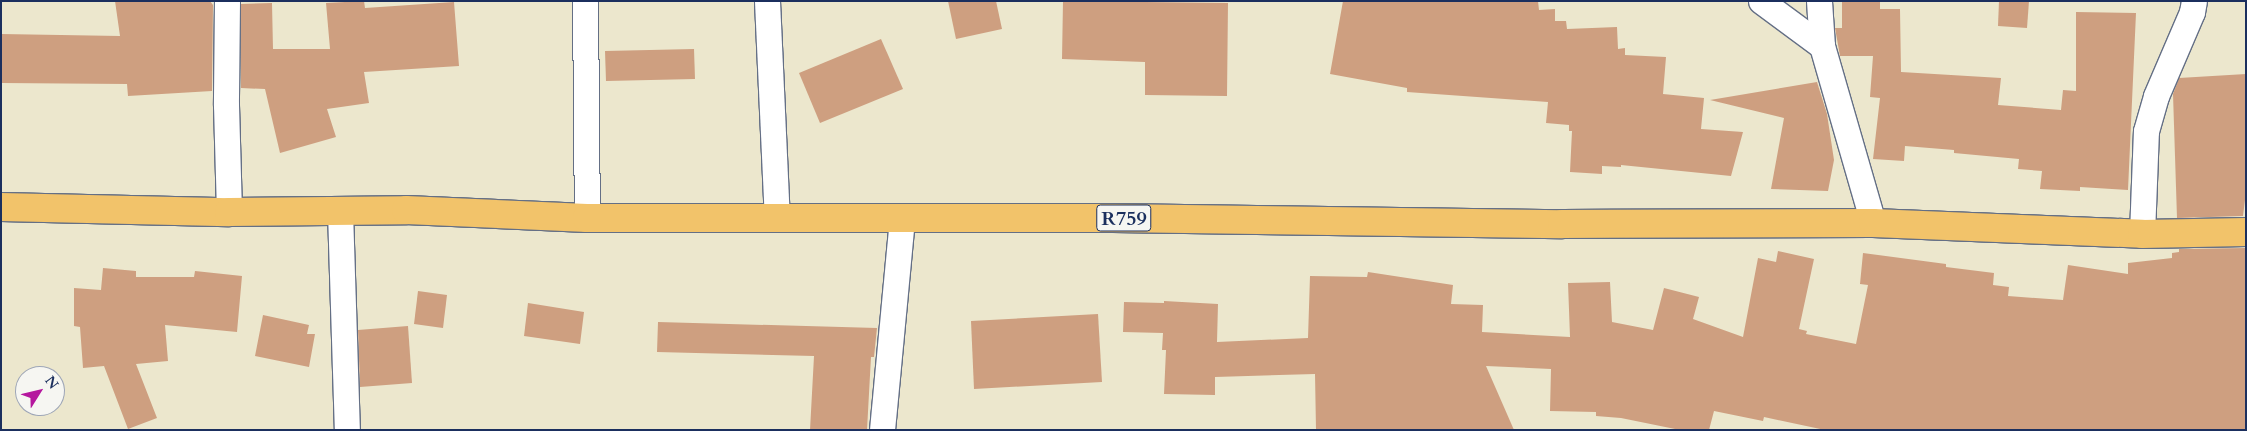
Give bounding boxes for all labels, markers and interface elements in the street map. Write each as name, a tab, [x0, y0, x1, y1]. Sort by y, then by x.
road number: R759	[1095, 200, 1153, 236]
north arrow	[15, 366, 65, 416]
text: N	[40, 372, 63, 393]

